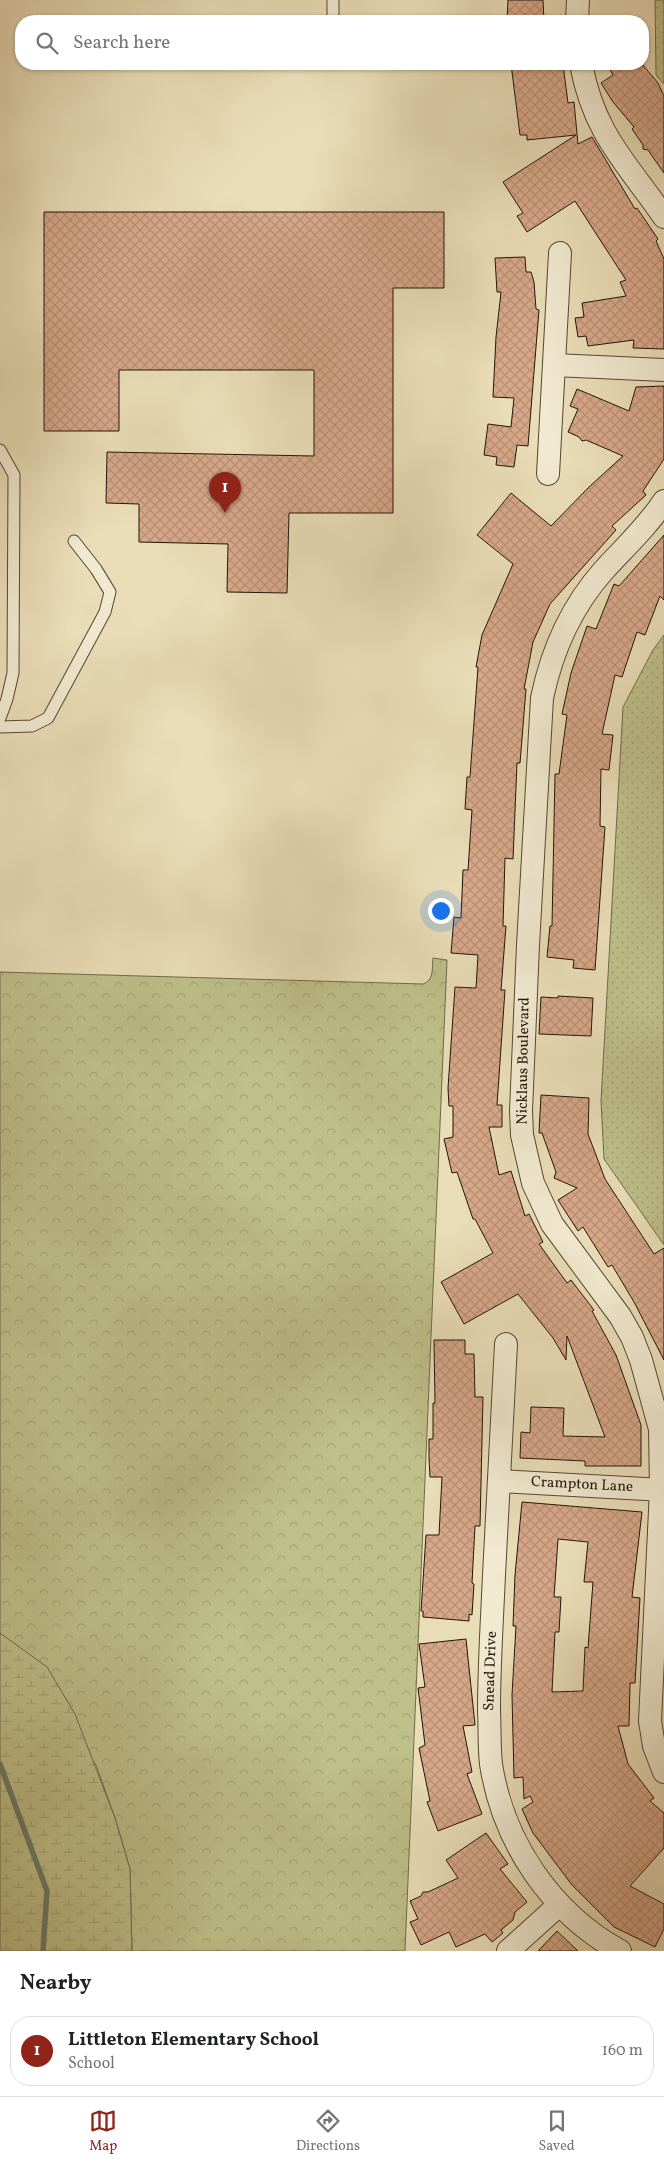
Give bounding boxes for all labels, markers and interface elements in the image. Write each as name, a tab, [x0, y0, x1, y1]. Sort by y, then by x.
search box	[15, 15, 649, 70]
icon: search	[33, 29, 61, 57]
text: Search here	[73, 30, 170, 56]
pin: 1	[209, 472, 241, 513]
your location	[428, 898, 454, 924]
street label: Nicklaus Boulevard	[512, 997, 536, 1125]
street label: Crampton Lane	[530, 1472, 634, 1498]
street label: Snead Drive	[479, 1631, 503, 1711]
text: Nearby	[20, 1969, 91, 1998]
text: Littleton Elementary School	[68, 2027, 319, 2053]
text: 1	[34, 2040, 40, 2062]
text: 160 m	[602, 2040, 643, 2062]
text: School	[68, 2053, 115, 2075]
tab: Map	[89, 2107, 117, 2156]
tab: Directions	[296, 2107, 360, 2156]
tab: Saved	[539, 2107, 575, 2156]

